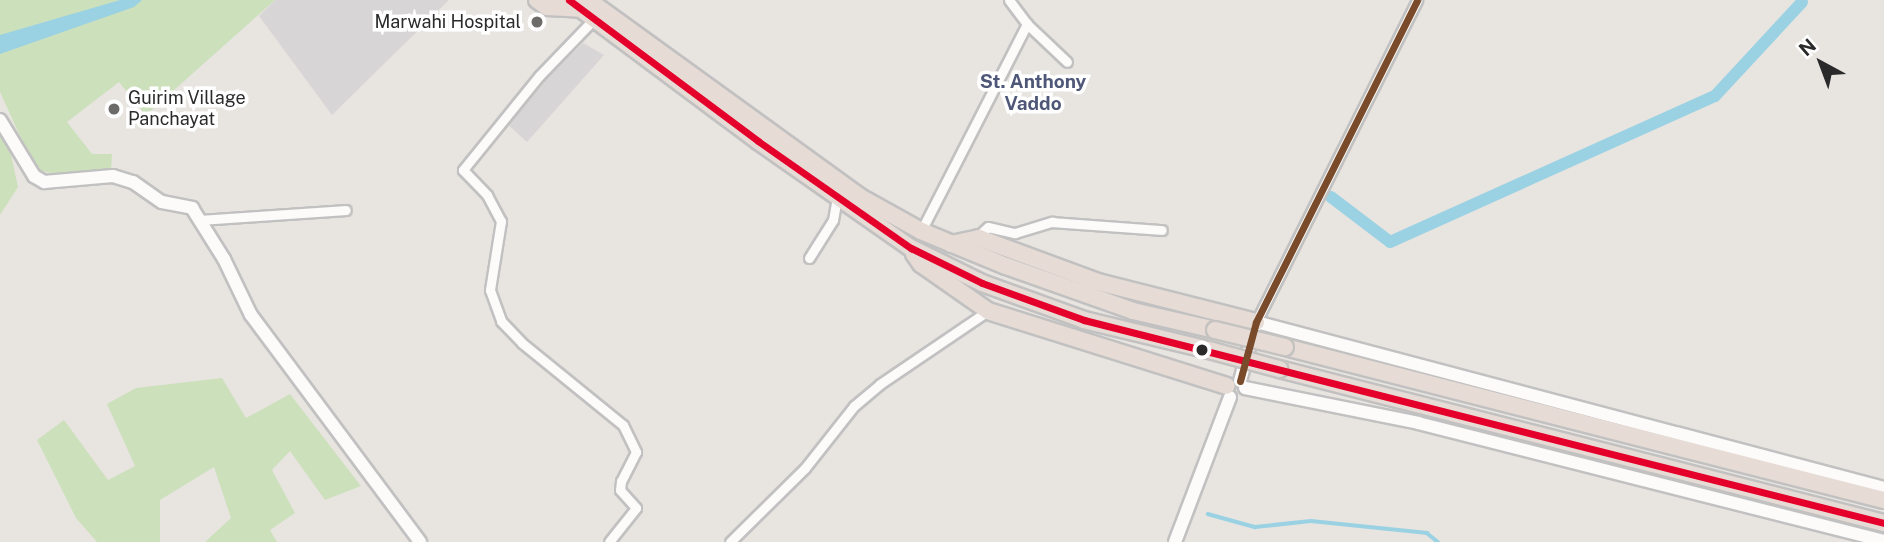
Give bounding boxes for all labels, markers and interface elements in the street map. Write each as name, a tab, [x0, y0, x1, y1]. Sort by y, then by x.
place label: Marwahi Hospital	[374, 11, 521, 33]
marker: Marwahi Hospital	[527, 12, 547, 32]
north arrow	[1786, 28, 1856, 98]
text: N	[1794, 34, 1820, 60]
district label: St. Anthony Vaddo	[980, 71, 1086, 115]
place label: Guirim Village Panchayat	[128, 88, 246, 130]
marker: Guirim Village Panchayat	[106, 101, 122, 117]
unlabelled marker	[1195, 343, 1209, 357]

